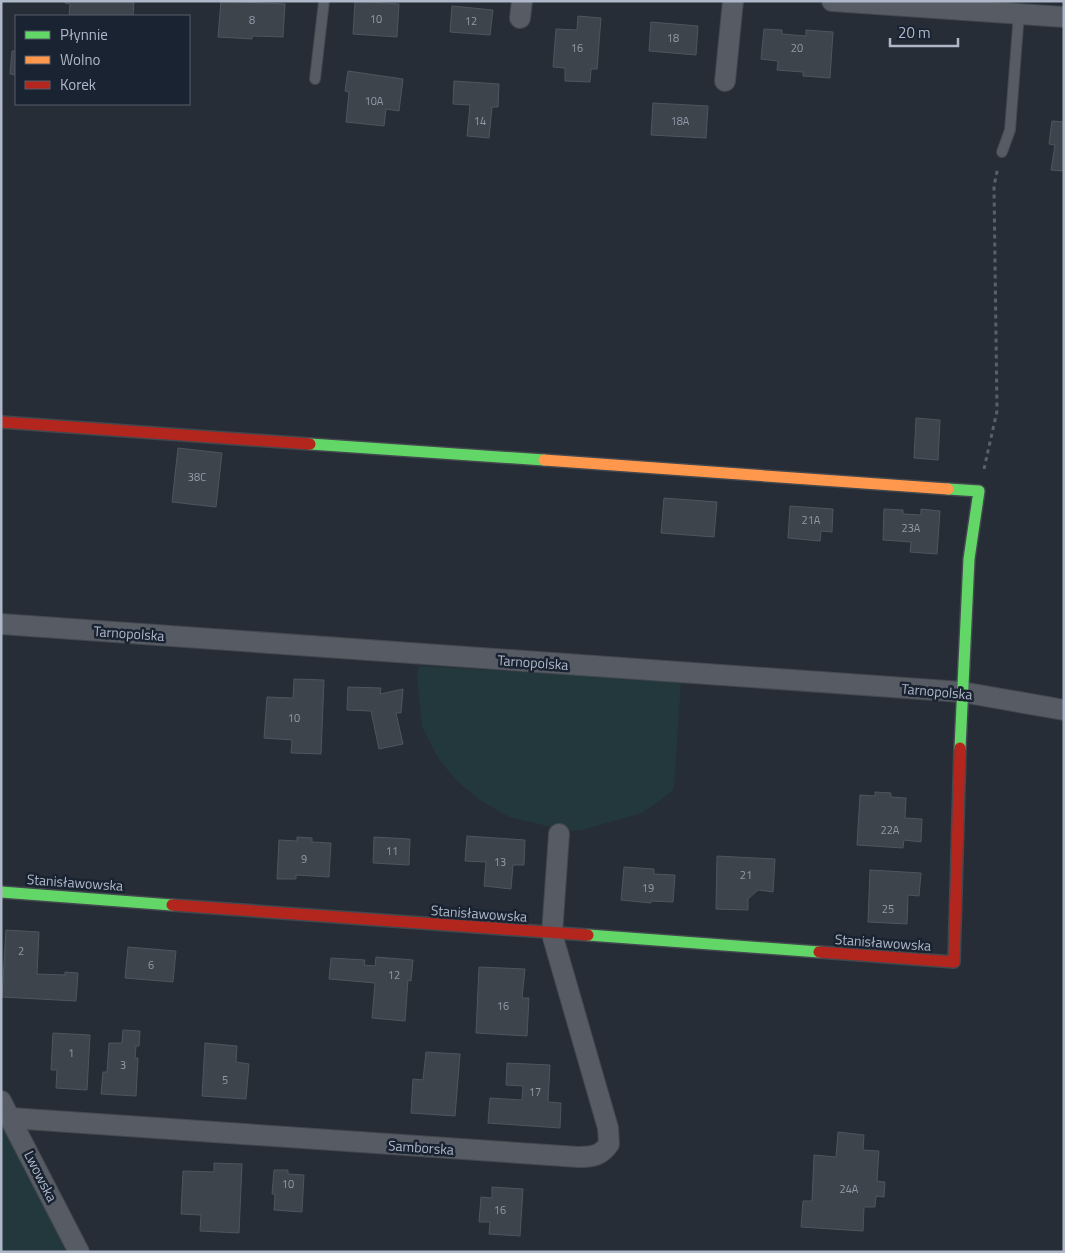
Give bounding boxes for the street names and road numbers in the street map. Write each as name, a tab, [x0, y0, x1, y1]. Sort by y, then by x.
street label: Tarnopolska	[93, 620, 165, 646]
street label: Tarnopolska	[497, 649, 569, 675]
street label: Tarnopolska	[901, 677, 973, 705]
street label: Stanisławowska	[26, 868, 124, 896]
street label: Stanisławowska	[430, 899, 528, 927]
street label: Stanisławowska	[834, 928, 932, 956]
street label: Samborska	[387, 1134, 455, 1160]
street label: Lwowska	[19, 1147, 63, 1205]

